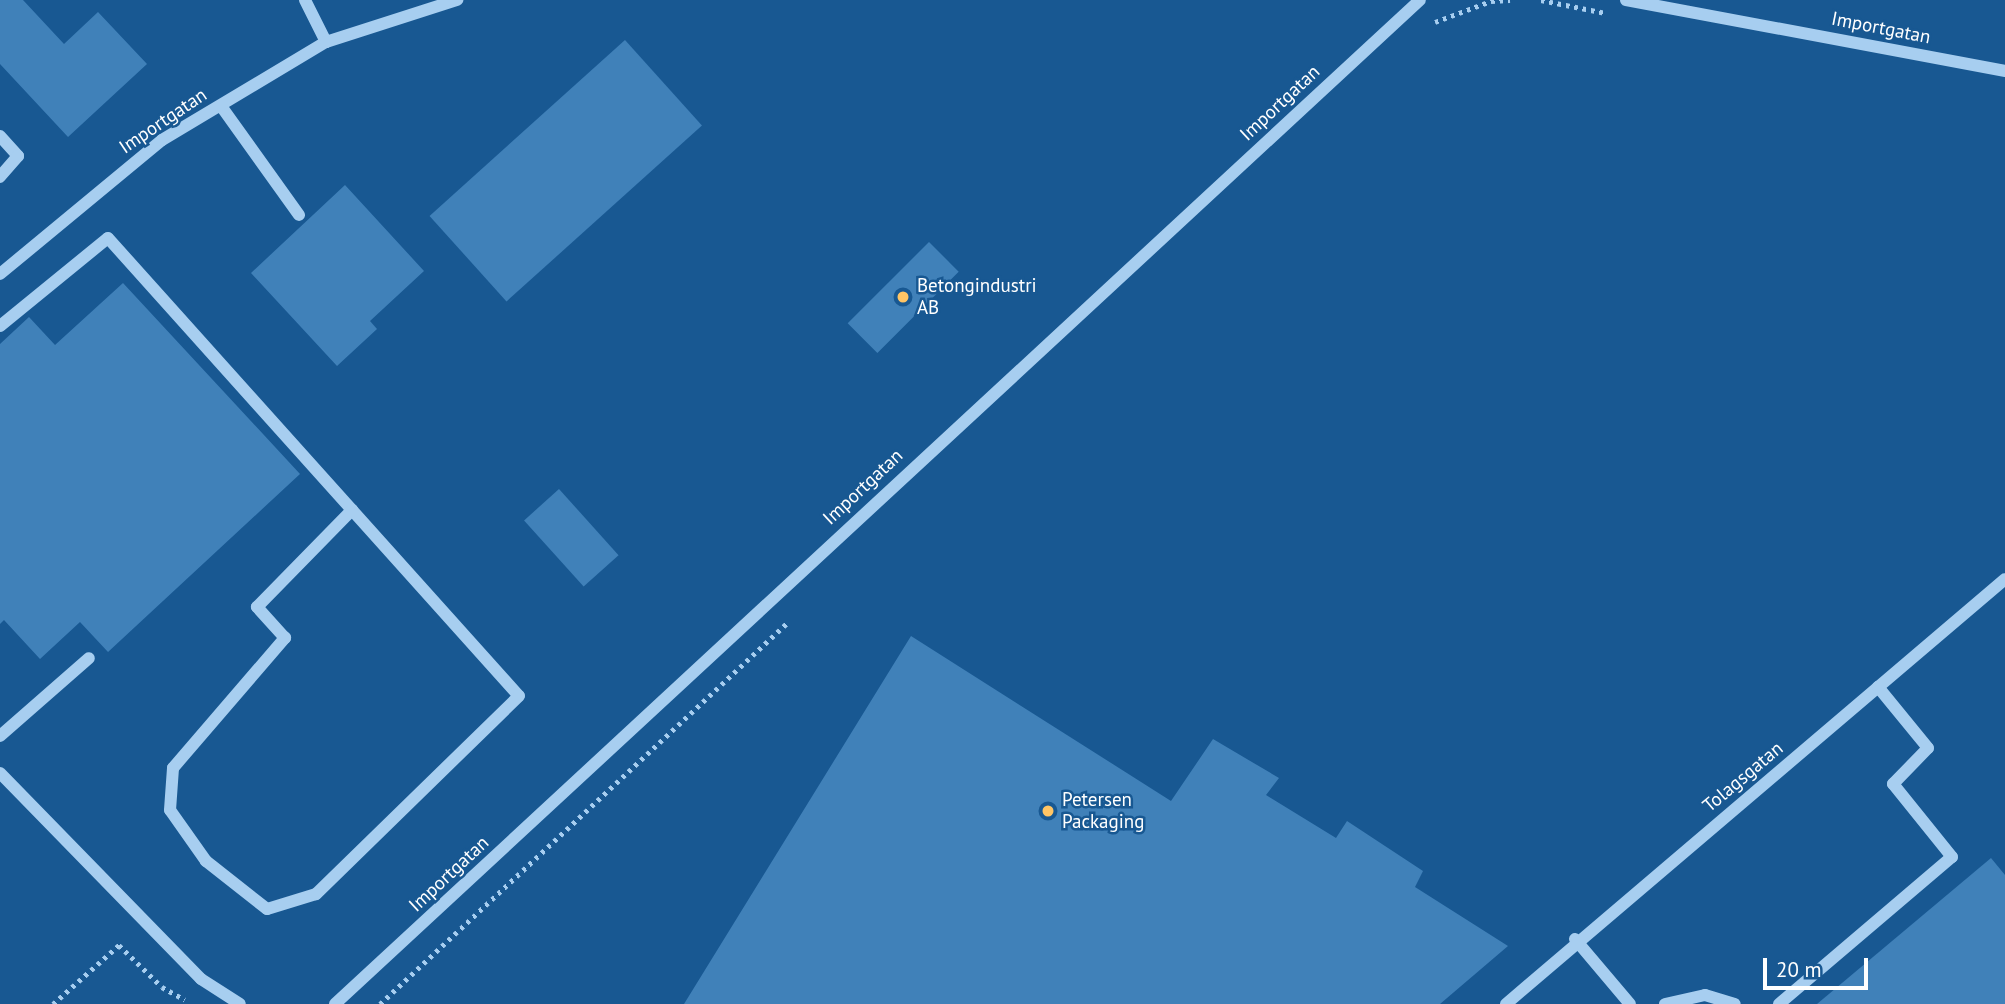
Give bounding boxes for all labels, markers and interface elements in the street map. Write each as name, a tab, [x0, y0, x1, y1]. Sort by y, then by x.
street label: Importgatan	[1829, 7, 1933, 49]
street label: Importgatan	[1235, 60, 1325, 146]
street label: Importgatan	[115, 83, 211, 159]
place label: Betongindustri AB	[917, 275, 1037, 319]
marker: Betongindustri AB	[895, 289, 911, 305]
street label: Importgatan	[818, 444, 908, 530]
street label: Tolagsgatan	[1698, 737, 1788, 817]
place label: Petersen Packaging	[1062, 789, 1144, 833]
marker: Petersen Packaging	[1040, 803, 1056, 819]
street label: Importgatan	[404, 831, 494, 917]
scale bar	[1767, 944, 1872, 988]
text: 20 m	[1776, 956, 1822, 983]

